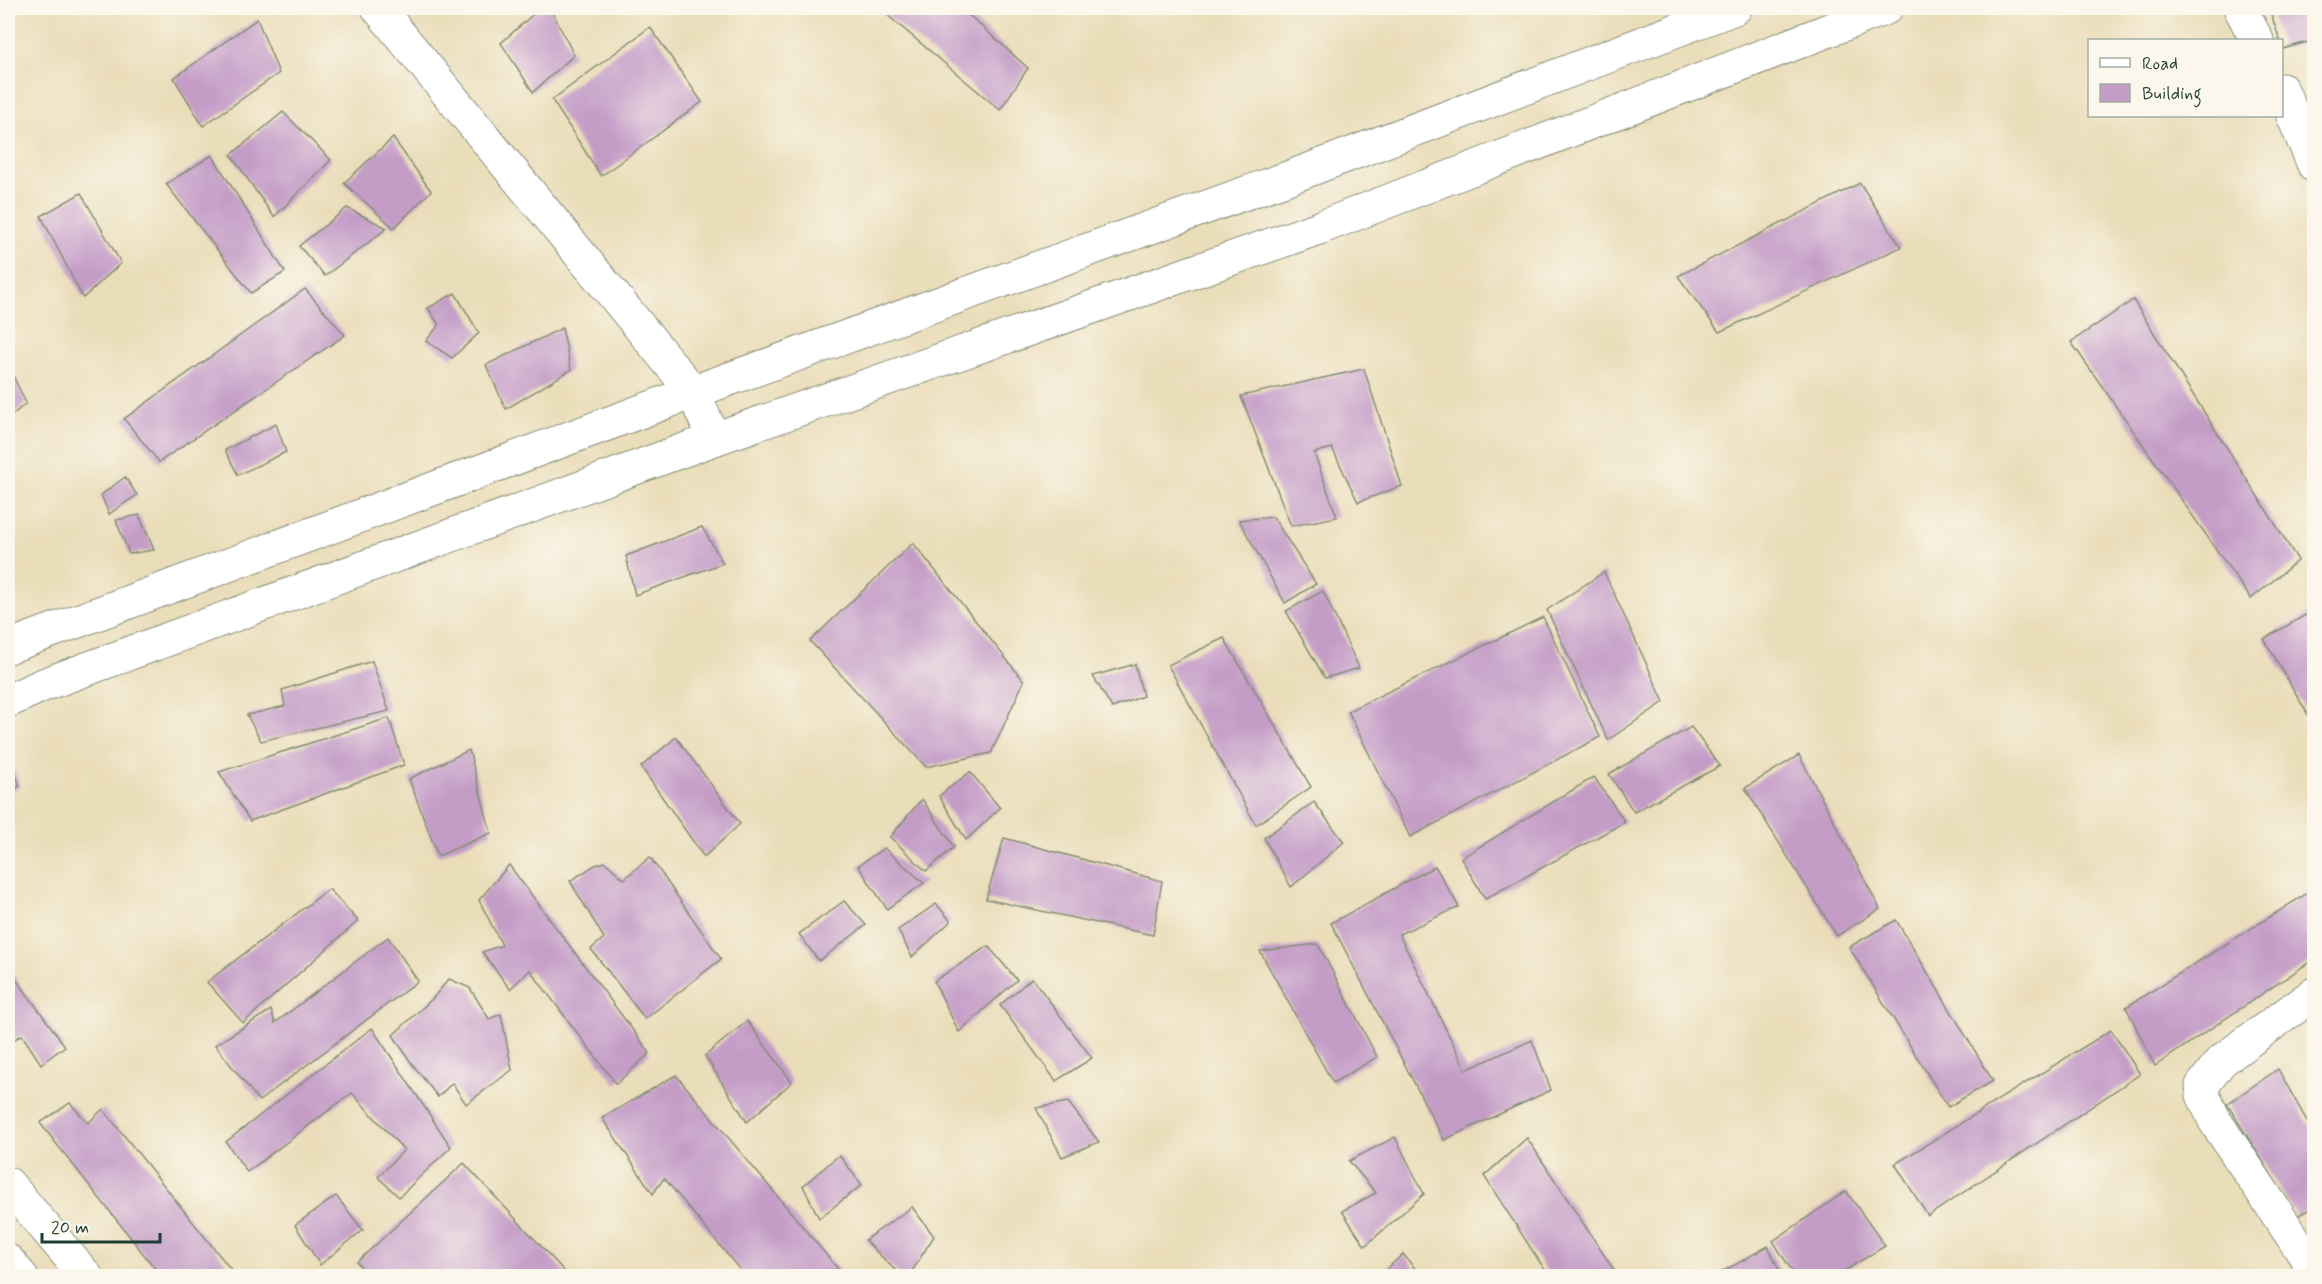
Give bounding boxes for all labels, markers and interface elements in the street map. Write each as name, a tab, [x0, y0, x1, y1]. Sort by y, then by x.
legend	[2088, 39, 2283, 117]
text: Road	[2142, 52, 2178, 76]
text: Building	[2142, 82, 2202, 108]
scale bar	[42, 1206, 160, 1244]
text: 20 m	[51, 1216, 89, 1240]

